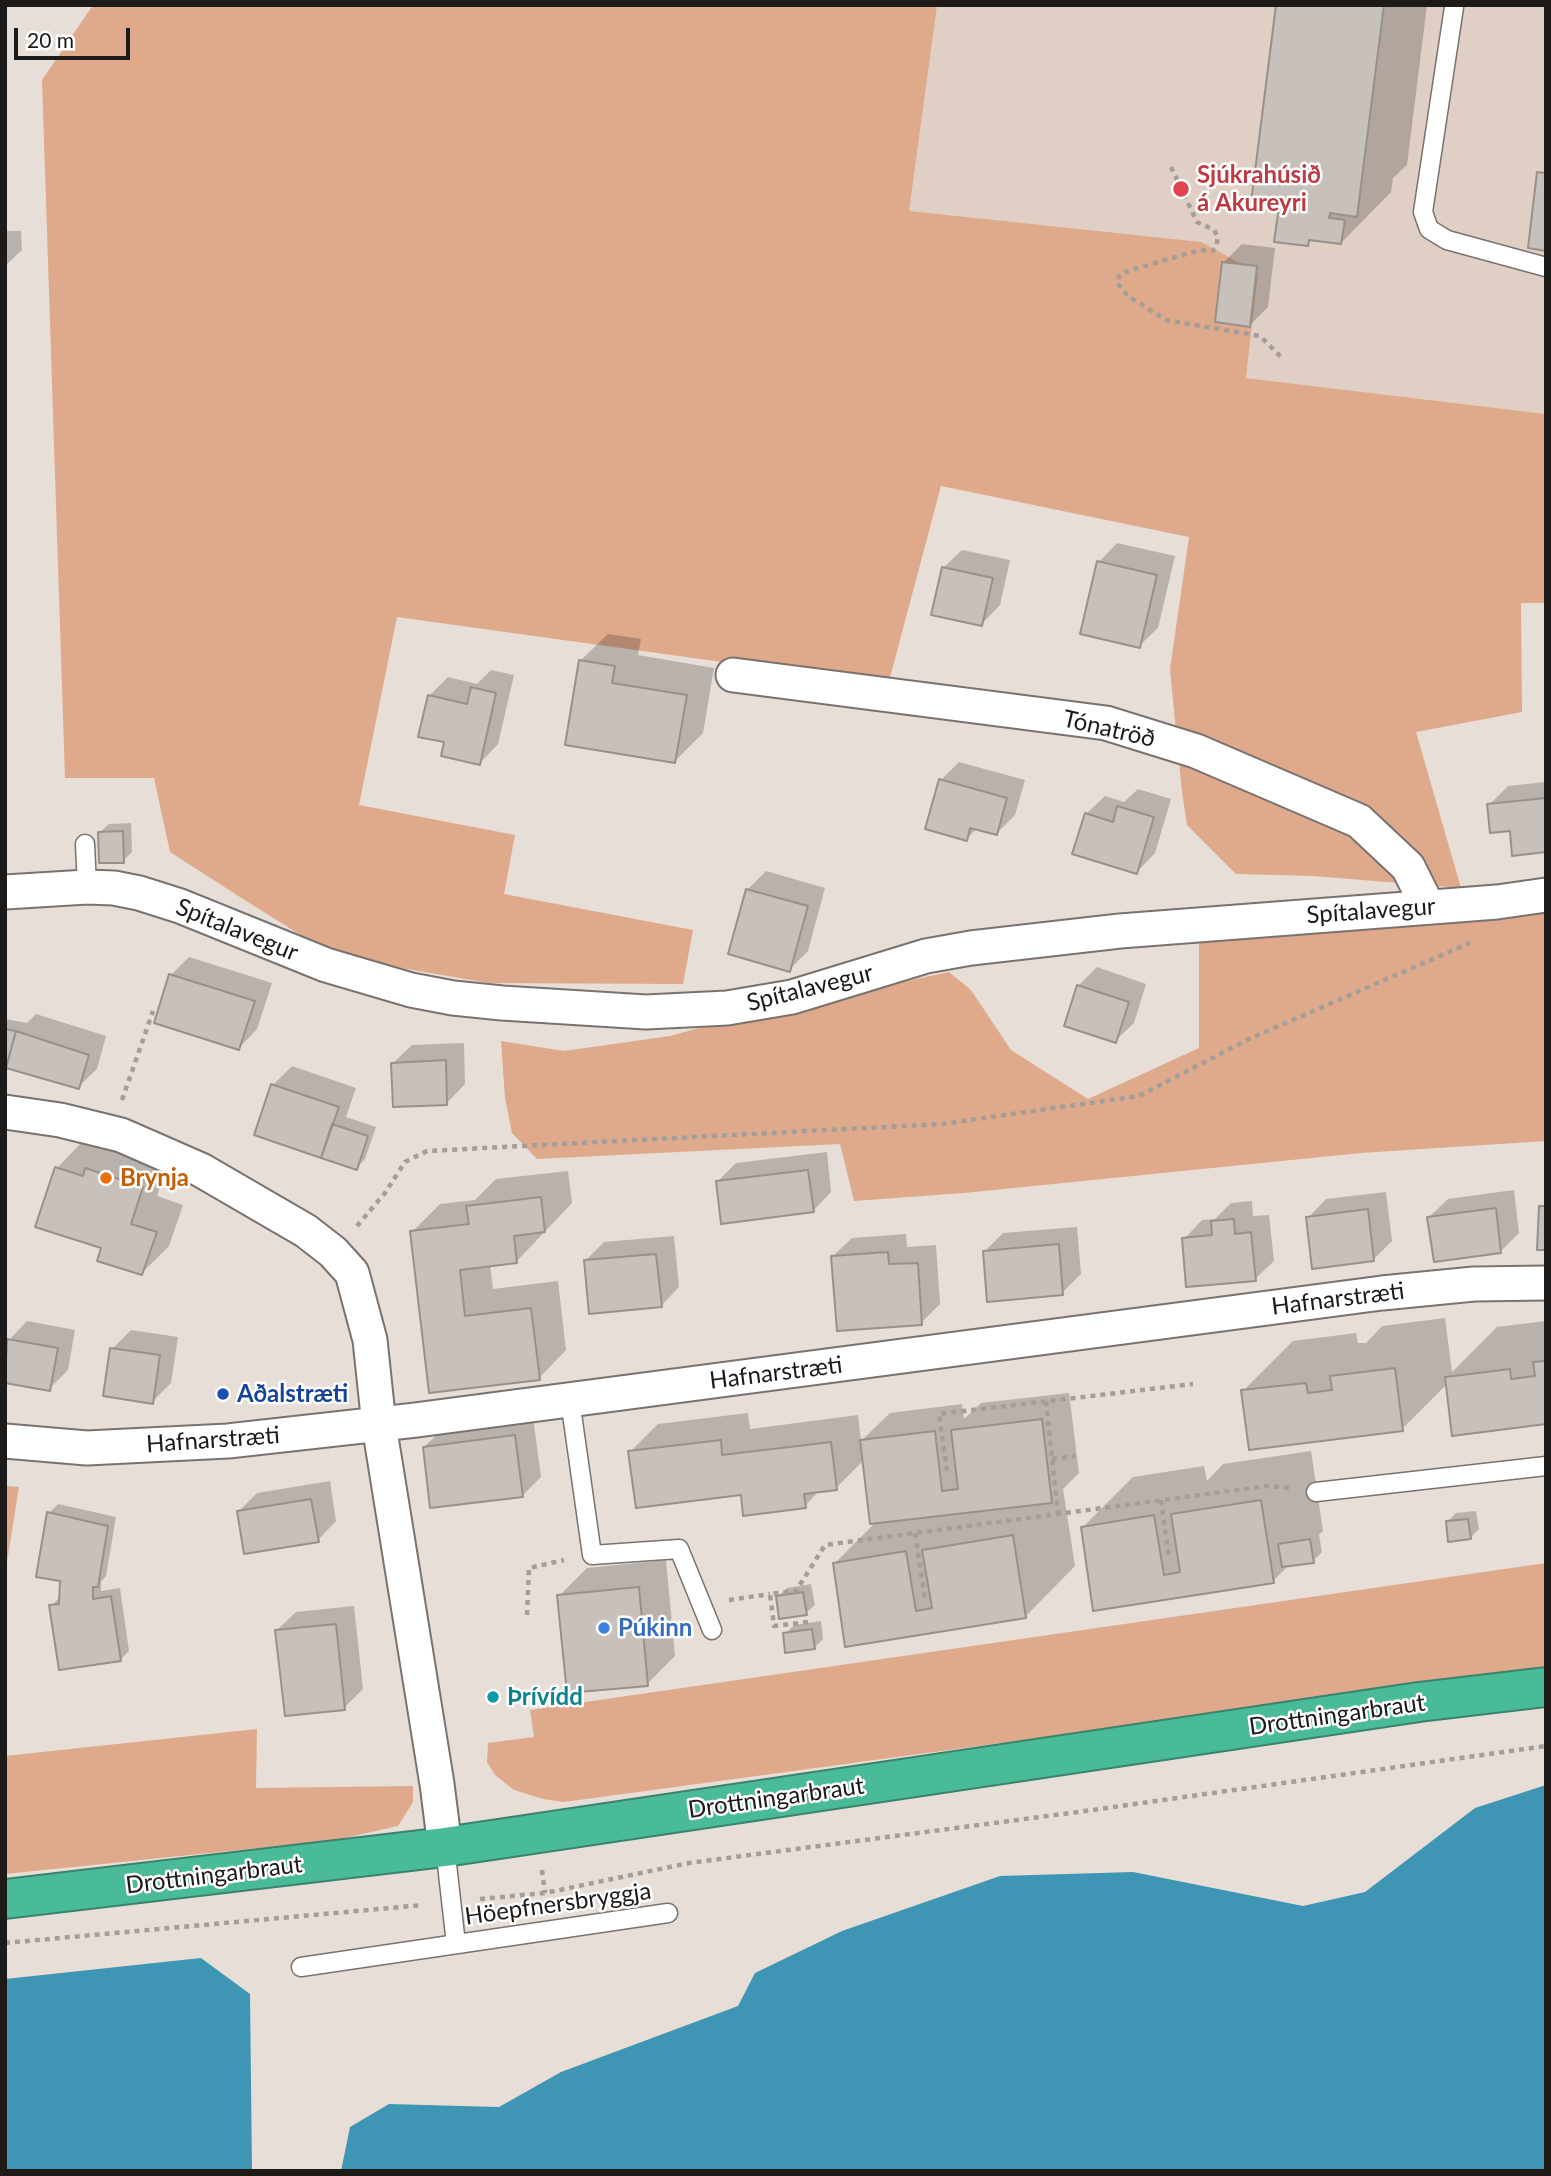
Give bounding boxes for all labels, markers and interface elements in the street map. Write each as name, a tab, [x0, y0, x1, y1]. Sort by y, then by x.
scale bar	[18, 14, 133, 58]
text: 20 m	[27, 27, 74, 52]
place label: Sjúkrahúsið á Akureyri	[1197, 161, 1321, 217]
marker: Sjúkrahúsið á Akureyri	[1171, 179, 1191, 199]
street label: Tónatröð	[1060, 704, 1158, 754]
street label: Spítalavegur	[172, 892, 302, 968]
street label: Spítalavegur	[1306, 892, 1436, 930]
street label: Spítalavegur	[744, 958, 876, 1018]
place label: Brynja	[120, 1164, 189, 1192]
marker: Brynja	[98, 1170, 114, 1186]
street label: Hafnarstræti	[1270, 1277, 1406, 1321]
street label: Hafnarstræti	[708, 1351, 844, 1395]
place label: Aðalstræti	[237, 1380, 348, 1408]
marker: Aðalstræti	[215, 1386, 231, 1402]
street label: Hafnarstræti	[145, 1421, 281, 1459]
place label: Púkinn	[618, 1614, 692, 1642]
marker: Púkinn	[596, 1620, 612, 1636]
place label: Þrívídd	[507, 1683, 583, 1711]
street label: Drottningarbraut	[1247, 1688, 1427, 1742]
marker: Þrívídd	[485, 1689, 501, 1705]
street label: Drottningarbraut	[686, 1771, 866, 1825]
street label: Drottningarbraut	[124, 1850, 304, 1900]
street label: Höepfnersbryggja	[463, 1877, 653, 1931]

